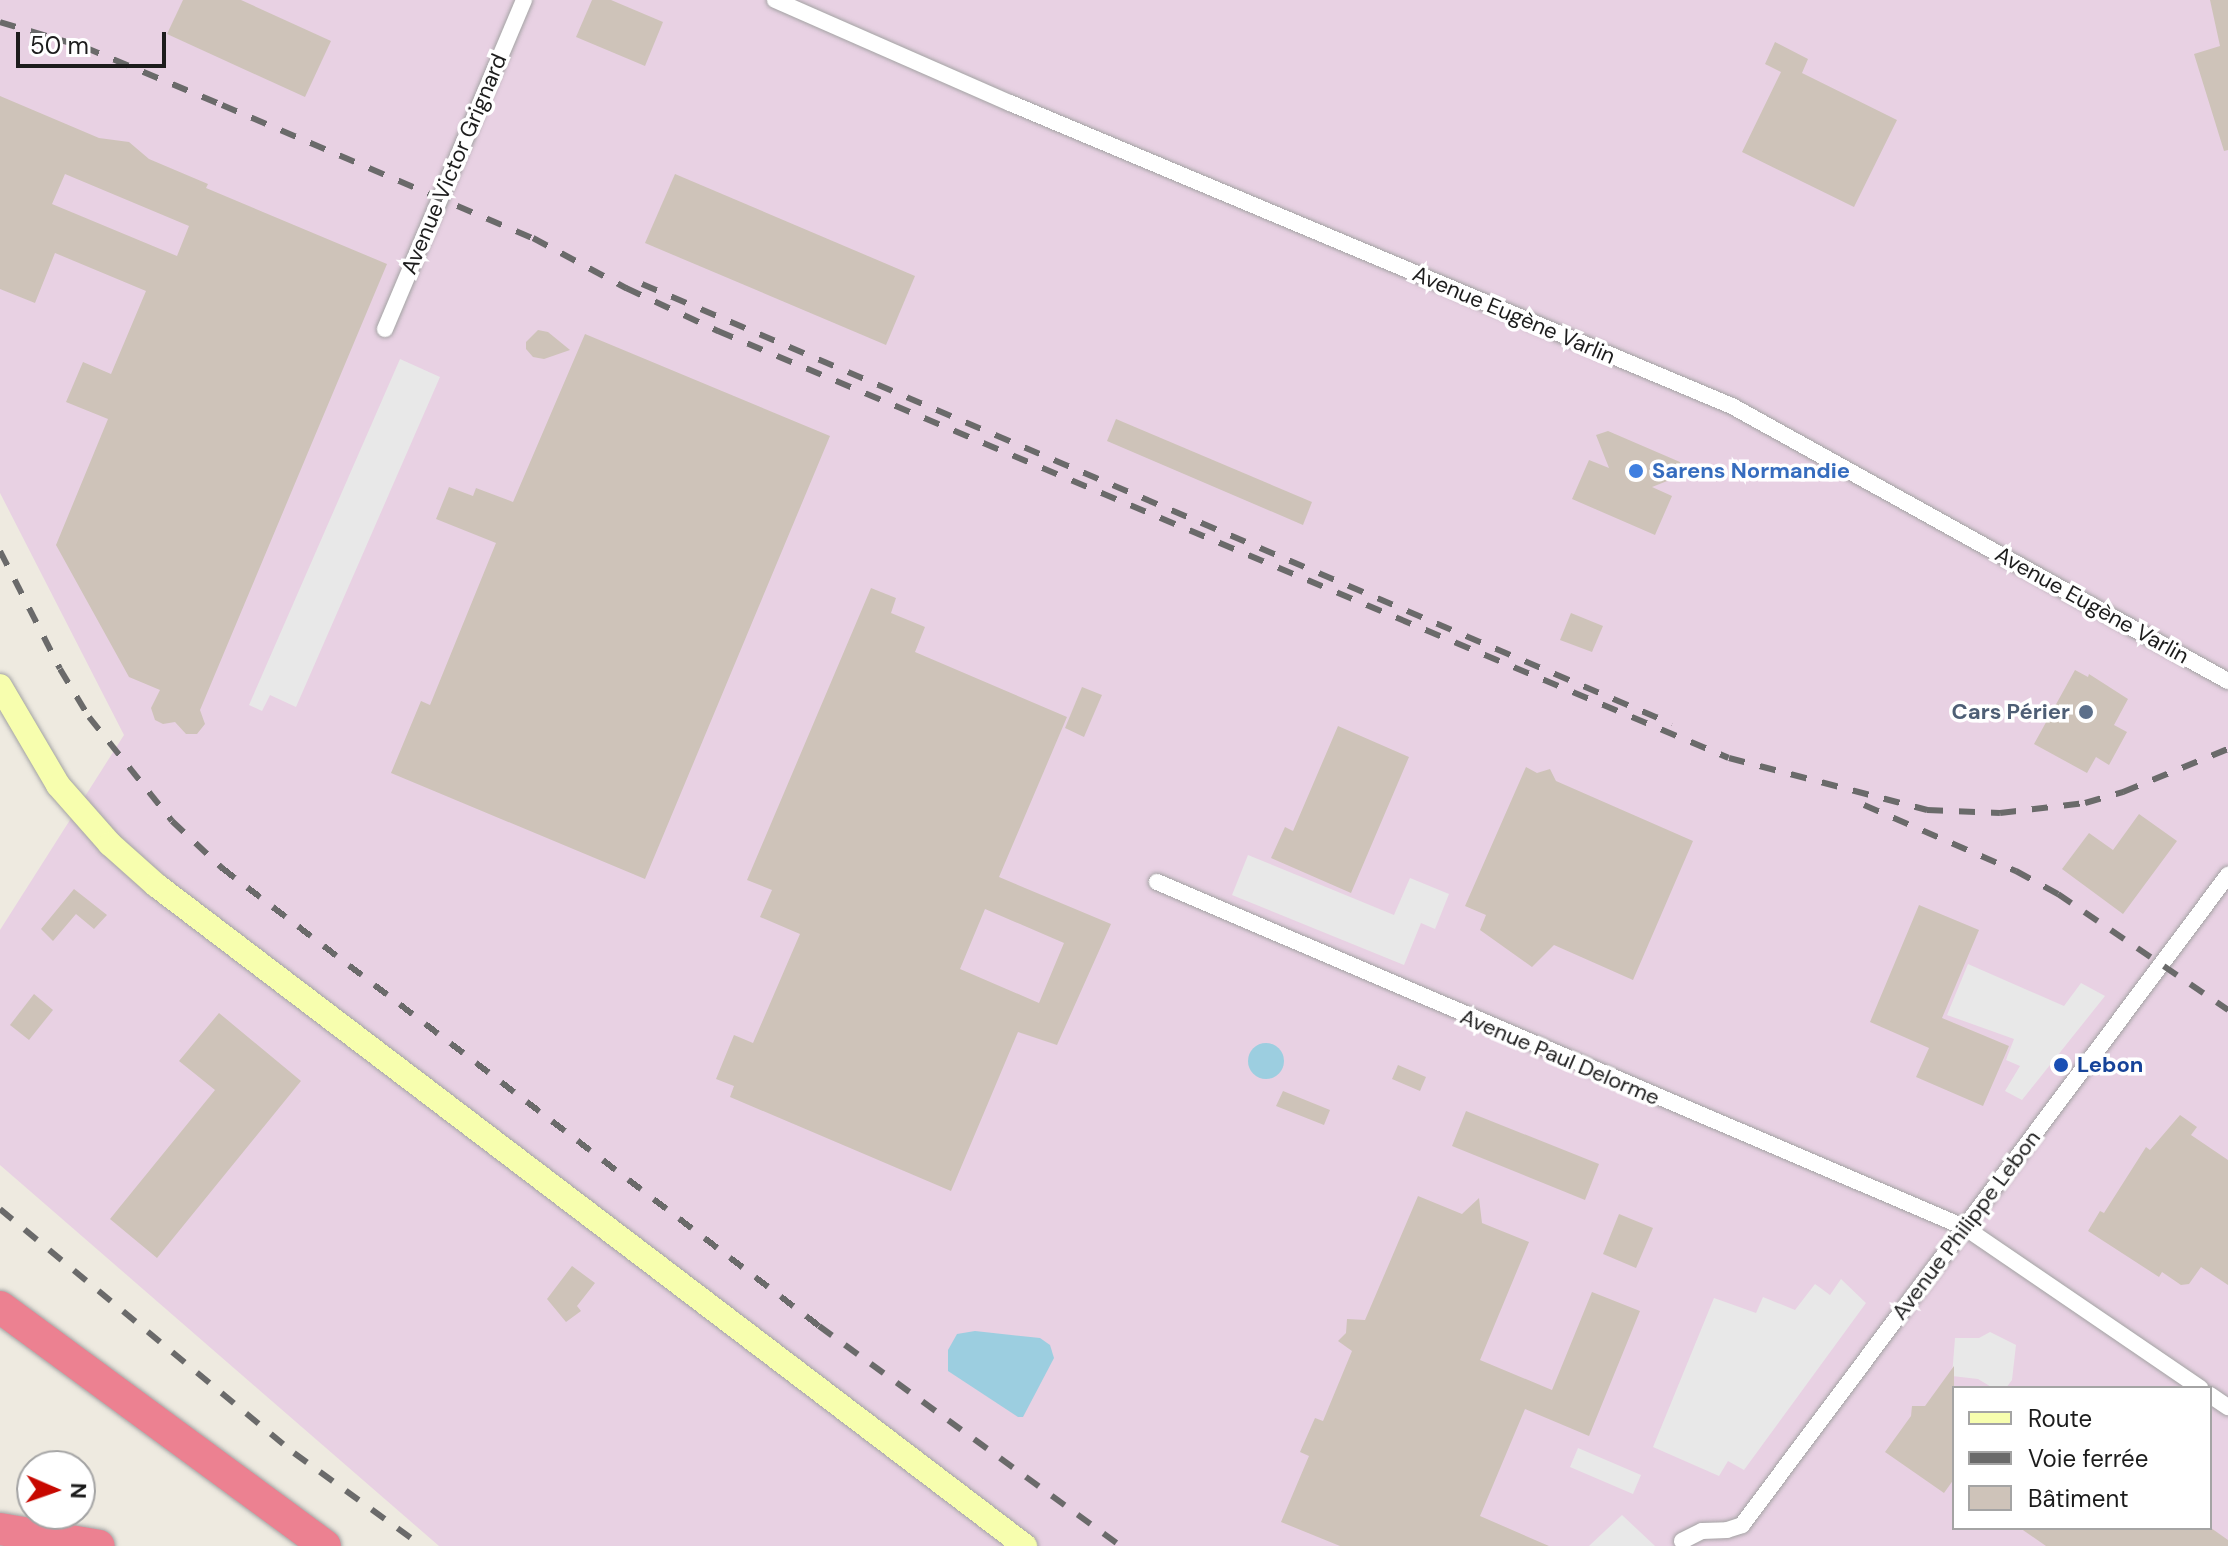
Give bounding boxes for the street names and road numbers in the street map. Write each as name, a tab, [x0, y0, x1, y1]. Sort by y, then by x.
street label: Avenue Victor Grignard	[396, 50, 512, 278]
street label: Avenue Eugène Varlin	[1409, 260, 1619, 370]
street label: Avenue Eugène Varlin	[1991, 541, 2193, 669]
street label: Avenue Paul Delorme	[1456, 1003, 1664, 1111]
street label: Avenue Philippe Lebon	[1886, 1125, 2046, 1325]

